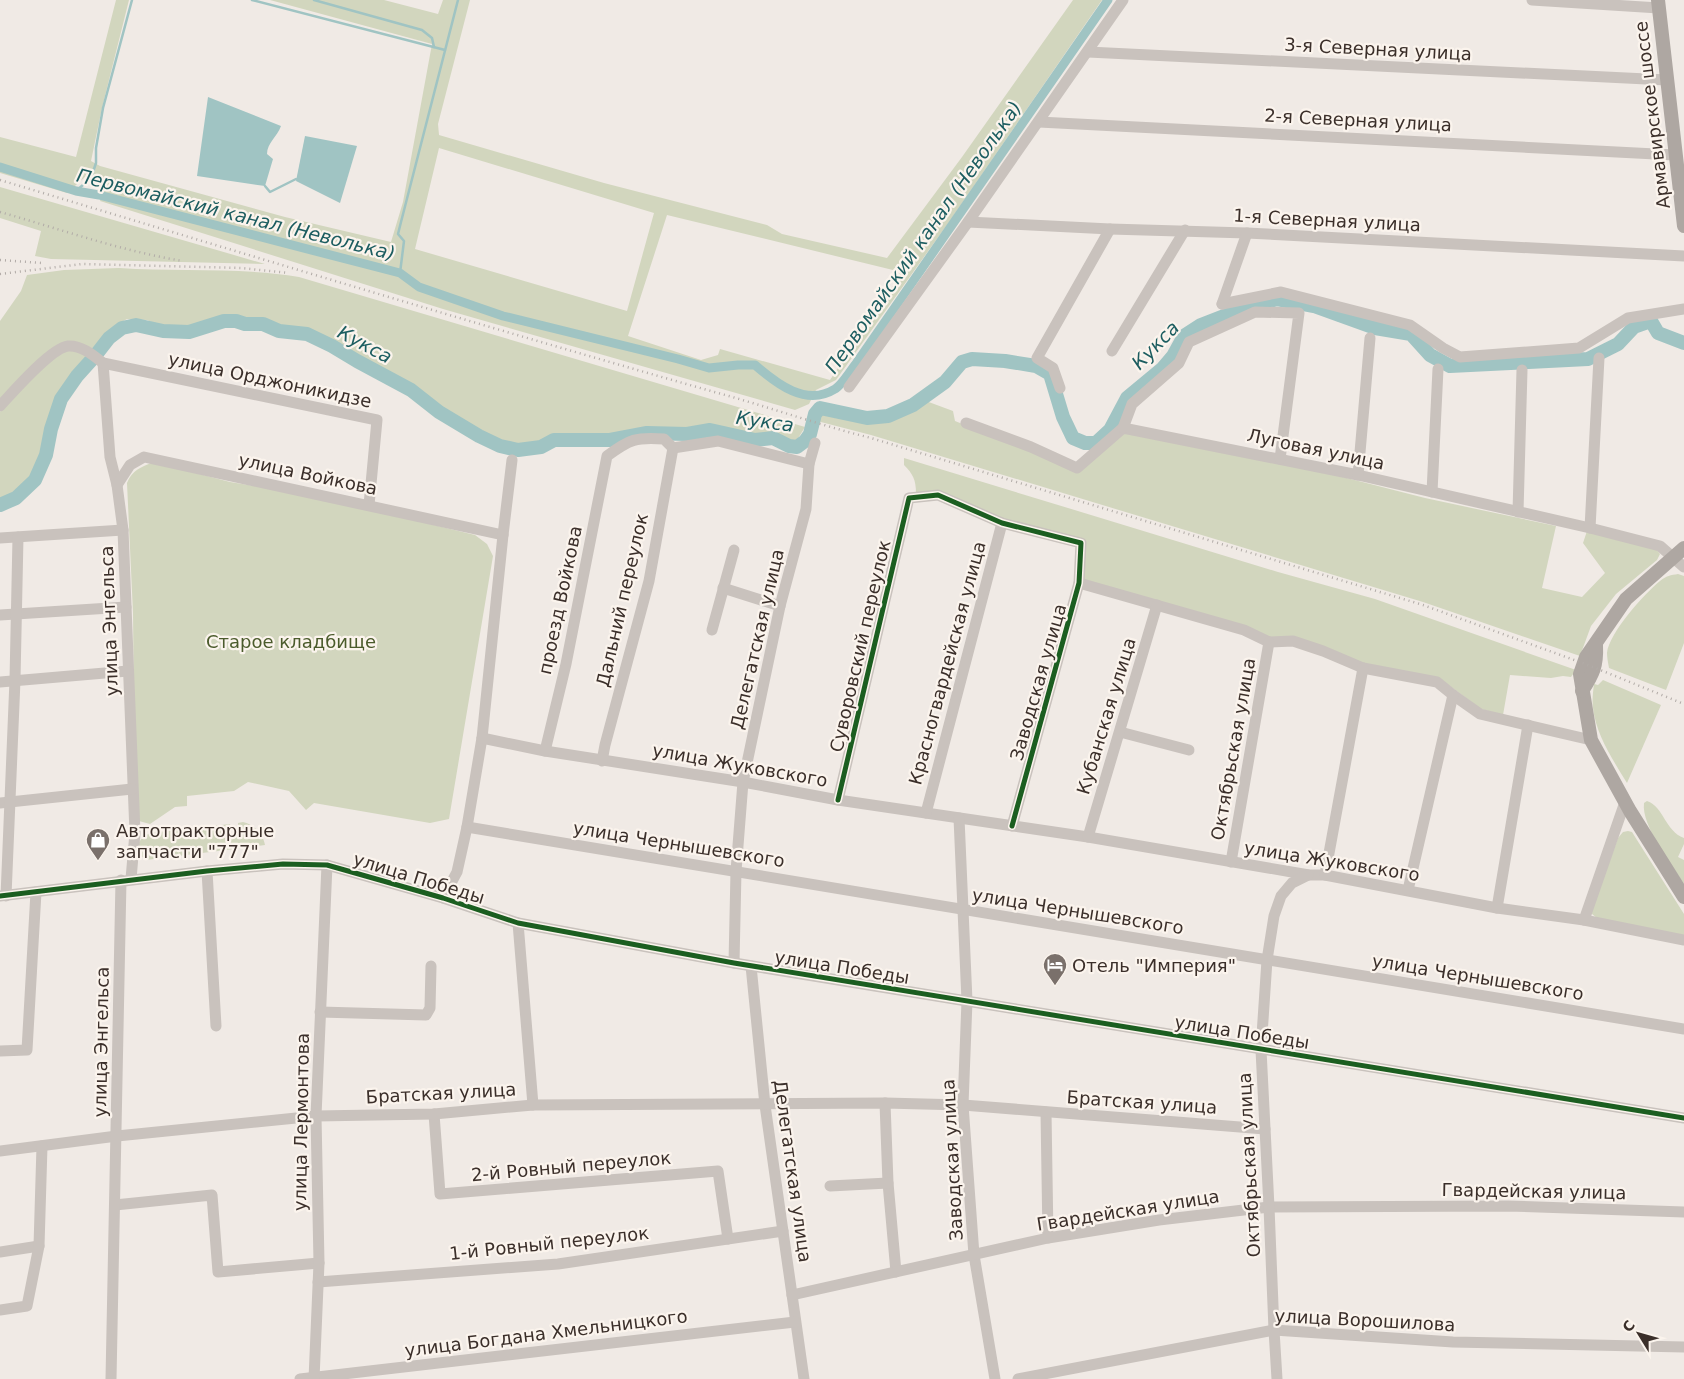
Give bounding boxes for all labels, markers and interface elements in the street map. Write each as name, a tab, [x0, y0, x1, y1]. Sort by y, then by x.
street label: Армавирское шоссе	[1630, 20, 1674, 210]
street label: 3-я Северная улица	[1284, 34, 1472, 64]
water label: Первомайский канал (Неволька)	[820, 97, 1026, 377]
street label: 2-я Северная улица	[1264, 105, 1452, 135]
water label: Первомайский канал (Неволька)	[75, 164, 397, 264]
street label: 1-я Северная улица	[1233, 205, 1421, 235]
water label: Кукса	[1127, 316, 1183, 374]
water label: Кукса	[334, 321, 396, 367]
street label: улица Орджоникидзе	[166, 348, 374, 412]
water label: Кукса	[735, 406, 795, 436]
street label: Луговая улица	[1245, 424, 1387, 474]
street label: улица Войкова	[237, 449, 379, 499]
street label: Дальний переулок	[592, 511, 652, 689]
street label: проезд Войкова	[534, 524, 586, 676]
street label: Суворовский переулок	[825, 538, 895, 754]
street label: Красногвардейская улица	[904, 539, 990, 787]
street label: улица Энгельса	[96, 545, 122, 697]
street label: Делегатская улица	[726, 547, 788, 731]
street label: Заводская улица	[1006, 601, 1070, 763]
park label: Старое кладбище	[206, 631, 376, 652]
street label: Кубанская улица	[1072, 635, 1140, 797]
street label: Октябрьская улица	[1207, 656, 1259, 842]
street label: улица Жуковского	[651, 739, 829, 791]
street label: улица Чернышевского	[572, 817, 786, 871]
place label: Автотракторные запчасти "777"	[116, 820, 274, 862]
shop icon: Автотракторные запчасти "777"	[85, 827, 111, 861]
street label: улица Жуковского	[1243, 837, 1421, 885]
street label: улица Победы	[351, 848, 487, 908]
street label: улица Чернышевского	[971, 884, 1185, 938]
street label: улица Победы	[773, 946, 911, 988]
street label: улица Чернышевского	[1371, 950, 1585, 1004]
hotel icon: Отель "Империя"	[1042, 952, 1068, 986]
place label: Отель "Империя"	[1072, 955, 1236, 976]
street label: улица Энгельса	[89, 966, 113, 1118]
street label: улица Победы	[1173, 1011, 1311, 1053]
street label: улица Лермонтова	[289, 1033, 313, 1211]
street label: Октябрьская улица	[1234, 1072, 1264, 1258]
street label: Делегатская улица	[770, 1078, 816, 1264]
street label: Заводская улица	[937, 1078, 967, 1242]
street label: Братская улица	[365, 1079, 517, 1107]
street label: Братская улица	[1066, 1086, 1218, 1118]
street label: 2-й Ровный переулок	[470, 1147, 672, 1185]
street label: Гвардейская улица	[1441, 1179, 1627, 1203]
street label: Гвардейская улица	[1035, 1185, 1221, 1235]
street label: 1-й Ровный переулок	[448, 1222, 650, 1264]
street label: улица Богдана Хмельницкого	[403, 1305, 689, 1361]
street label: улица Ворошилова	[1274, 1305, 1456, 1335]
north arrow	[1614, 1309, 1664, 1359]
text: С	[1619, 1317, 1638, 1335]

